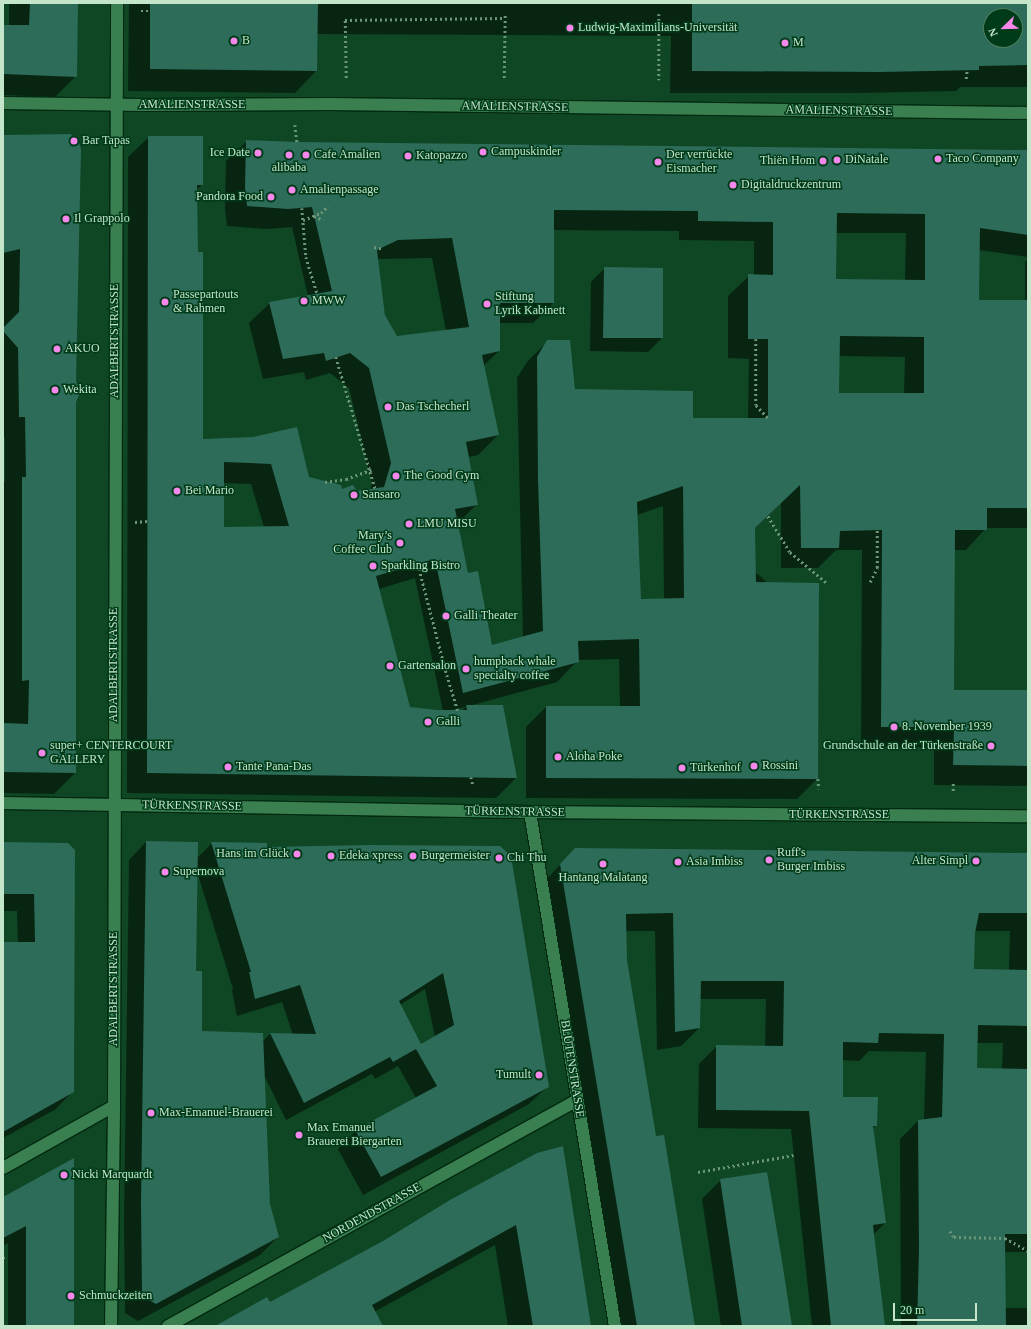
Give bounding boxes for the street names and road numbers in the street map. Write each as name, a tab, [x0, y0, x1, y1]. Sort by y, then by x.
street label: AMALIENSTRASSE	[139, 98, 245, 112]
street label: AMALIENSTRASSE	[462, 99, 568, 115]
street label: AMALIENSTRASSE	[786, 103, 892, 119]
street label: ADALBERTSTRASSE	[108, 284, 122, 398]
street label: ADALBERTSTRASSE	[107, 608, 121, 722]
street label: TÜRKENSTRASSE	[142, 798, 242, 814]
street label: TÜRKENSTRASSE	[465, 804, 565, 820]
street label: TÜRKENSTRASSE	[789, 808, 889, 822]
street label: ADALBERTSTRASSE	[107, 932, 121, 1046]
street label: BLÜTENSTRASSE	[557, 1019, 587, 1119]
street label: NORDENDSTRASSE	[320, 1180, 424, 1246]

